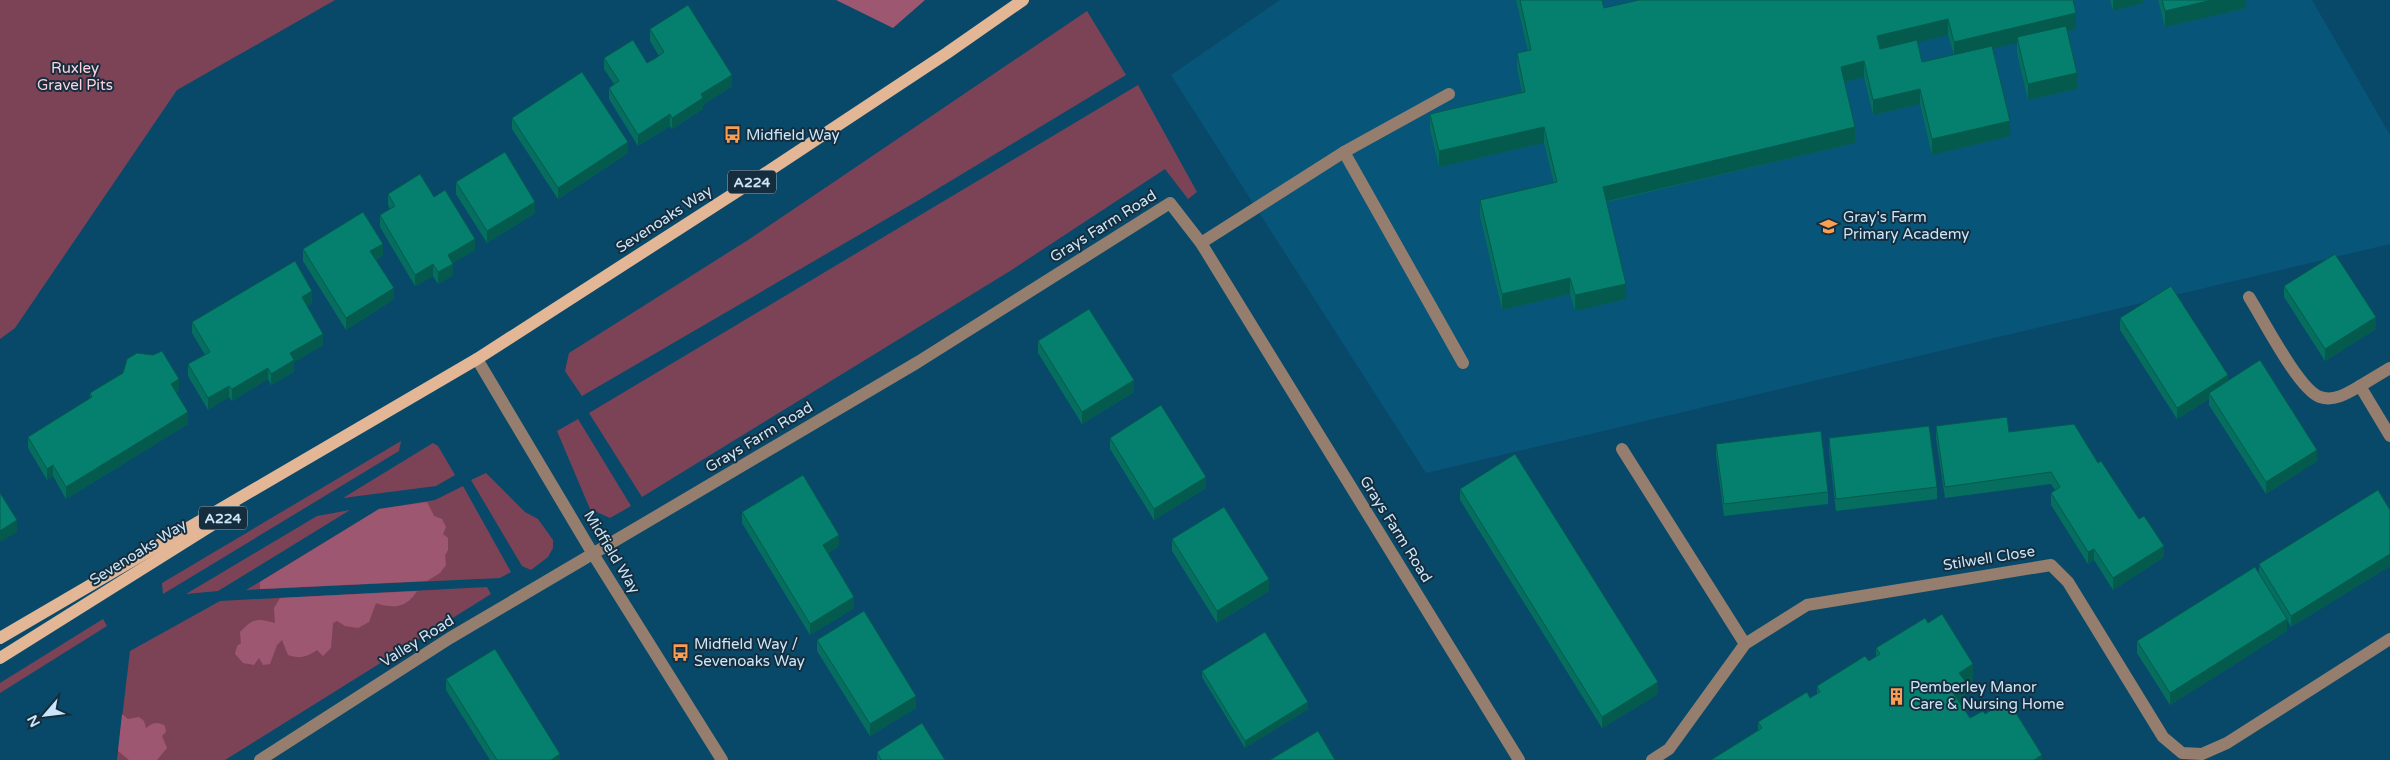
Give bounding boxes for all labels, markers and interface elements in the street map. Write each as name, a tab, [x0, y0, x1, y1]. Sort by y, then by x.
park label: Ruxley Gravel Pits	[37, 59, 113, 94]
bus stop icon: Midfield Way	[722, 125, 742, 145]
place label: Midfield Way	[746, 126, 840, 144]
road number: A224	[728, 170, 776, 193]
street label: Sevenoaks Way	[613, 181, 715, 257]
street label: Grays Farm Road	[1046, 186, 1160, 266]
place label: Gray's Farm Primary Academy	[1843, 208, 1969, 243]
school or university icon: Gray's Farm Primary Academy	[1819, 216, 1839, 236]
street label: Grays Farm Road	[702, 398, 816, 476]
street label: Grays Farm Road	[1356, 472, 1436, 586]
road number: A224	[199, 506, 247, 530]
street label: Midfield Way	[580, 507, 644, 597]
street label: Sevenoaks Way	[86, 515, 190, 589]
street label: Stilwell Close	[1942, 542, 2036, 574]
street label: Valley Road	[377, 611, 457, 671]
place label: Midfield Way / Sevenoaks Way	[694, 635, 805, 670]
bus stop icon: Midfield Way / Sevenoaks Way	[670, 643, 690, 663]
place label: Pemberley Manor Care & Nursing Home	[1910, 678, 2064, 713]
building icon: Pemberley Manor Care & Nursing Home	[1886, 686, 1906, 706]
north arrow	[20, 690, 70, 740]
text: N	[24, 712, 44, 730]

